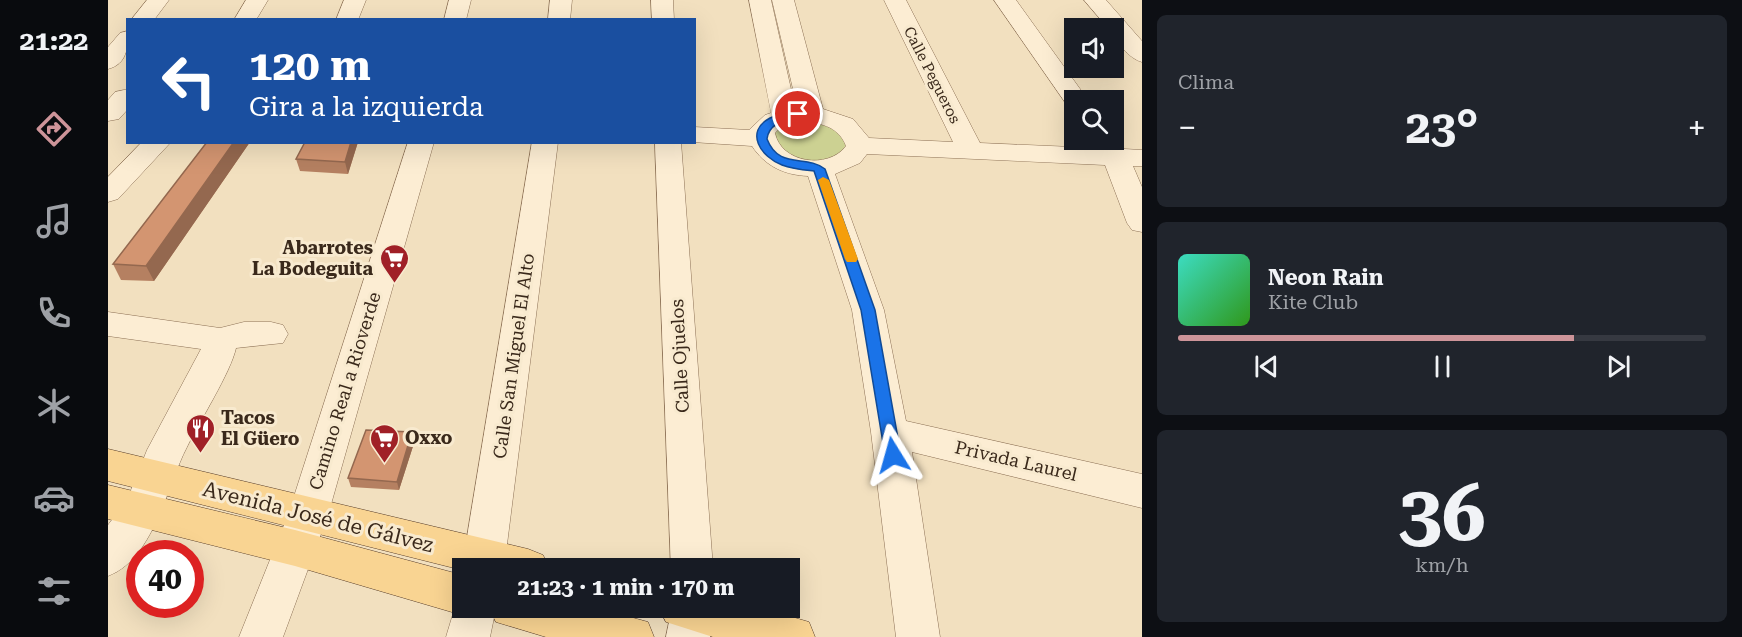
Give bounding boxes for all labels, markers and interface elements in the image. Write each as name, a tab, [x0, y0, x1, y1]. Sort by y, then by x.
map controls	[1064, 18, 1124, 150]
button: sound	[1064, 18, 1124, 78]
street label: Calle Pegueros	[900, 24, 964, 126]
text: 21:22	[20, 25, 88, 57]
text: 120 m	[249, 41, 371, 90]
icon: left	[150, 42, 228, 120]
text: Clima	[1178, 70, 1234, 94]
pin	[772, 88, 823, 139]
button: search	[1064, 90, 1124, 150]
text: Gira a la izquierda	[249, 91, 484, 123]
icon: arrive	[781, 97, 814, 130]
text: 23°	[1406, 101, 1478, 154]
icon: directions	[33, 108, 75, 150]
text: −	[1178, 108, 1196, 147]
text: +	[1688, 108, 1706, 147]
icon: music	[33, 200, 75, 242]
place label: Abarrotes La Bodeguita	[252, 237, 373, 279]
supermarket icon: Abarrotes La Bodeguita	[378, 242, 410, 284]
street label: Calle San Miguel El Alto	[489, 252, 538, 460]
text: Neon Rain	[1268, 265, 1383, 290]
street label: Camino Real a Rioverde	[304, 289, 385, 492]
text: Kite Club	[1268, 290, 1358, 314]
icon: phone	[33, 292, 75, 334]
street label: Calle Ojuelos	[666, 299, 693, 413]
icon: previous	[1250, 350, 1283, 383]
icon: pause	[1426, 350, 1459, 383]
icon: next	[1602, 350, 1635, 383]
icon: climate	[33, 385, 75, 427]
place label: Tacos El Güero	[221, 407, 300, 449]
restaurant icon: Tacos El Güero	[184, 412, 216, 454]
supermarket icon: Oxxo	[368, 422, 400, 464]
position arrow	[861, 423, 925, 487]
place label: Oxxo	[405, 427, 453, 448]
street label: Privada Laurel	[953, 436, 1080, 485]
text: 36	[1398, 468, 1486, 559]
icon: car	[33, 477, 75, 519]
street label: Avenida José de Gálvez	[200, 477, 436, 557]
speed limit sign: 40	[126, 540, 204, 618]
text: km/h	[1415, 553, 1469, 577]
icon: filters	[33, 570, 75, 612]
text: 21:23 · 1 min · 170 m	[517, 575, 735, 600]

